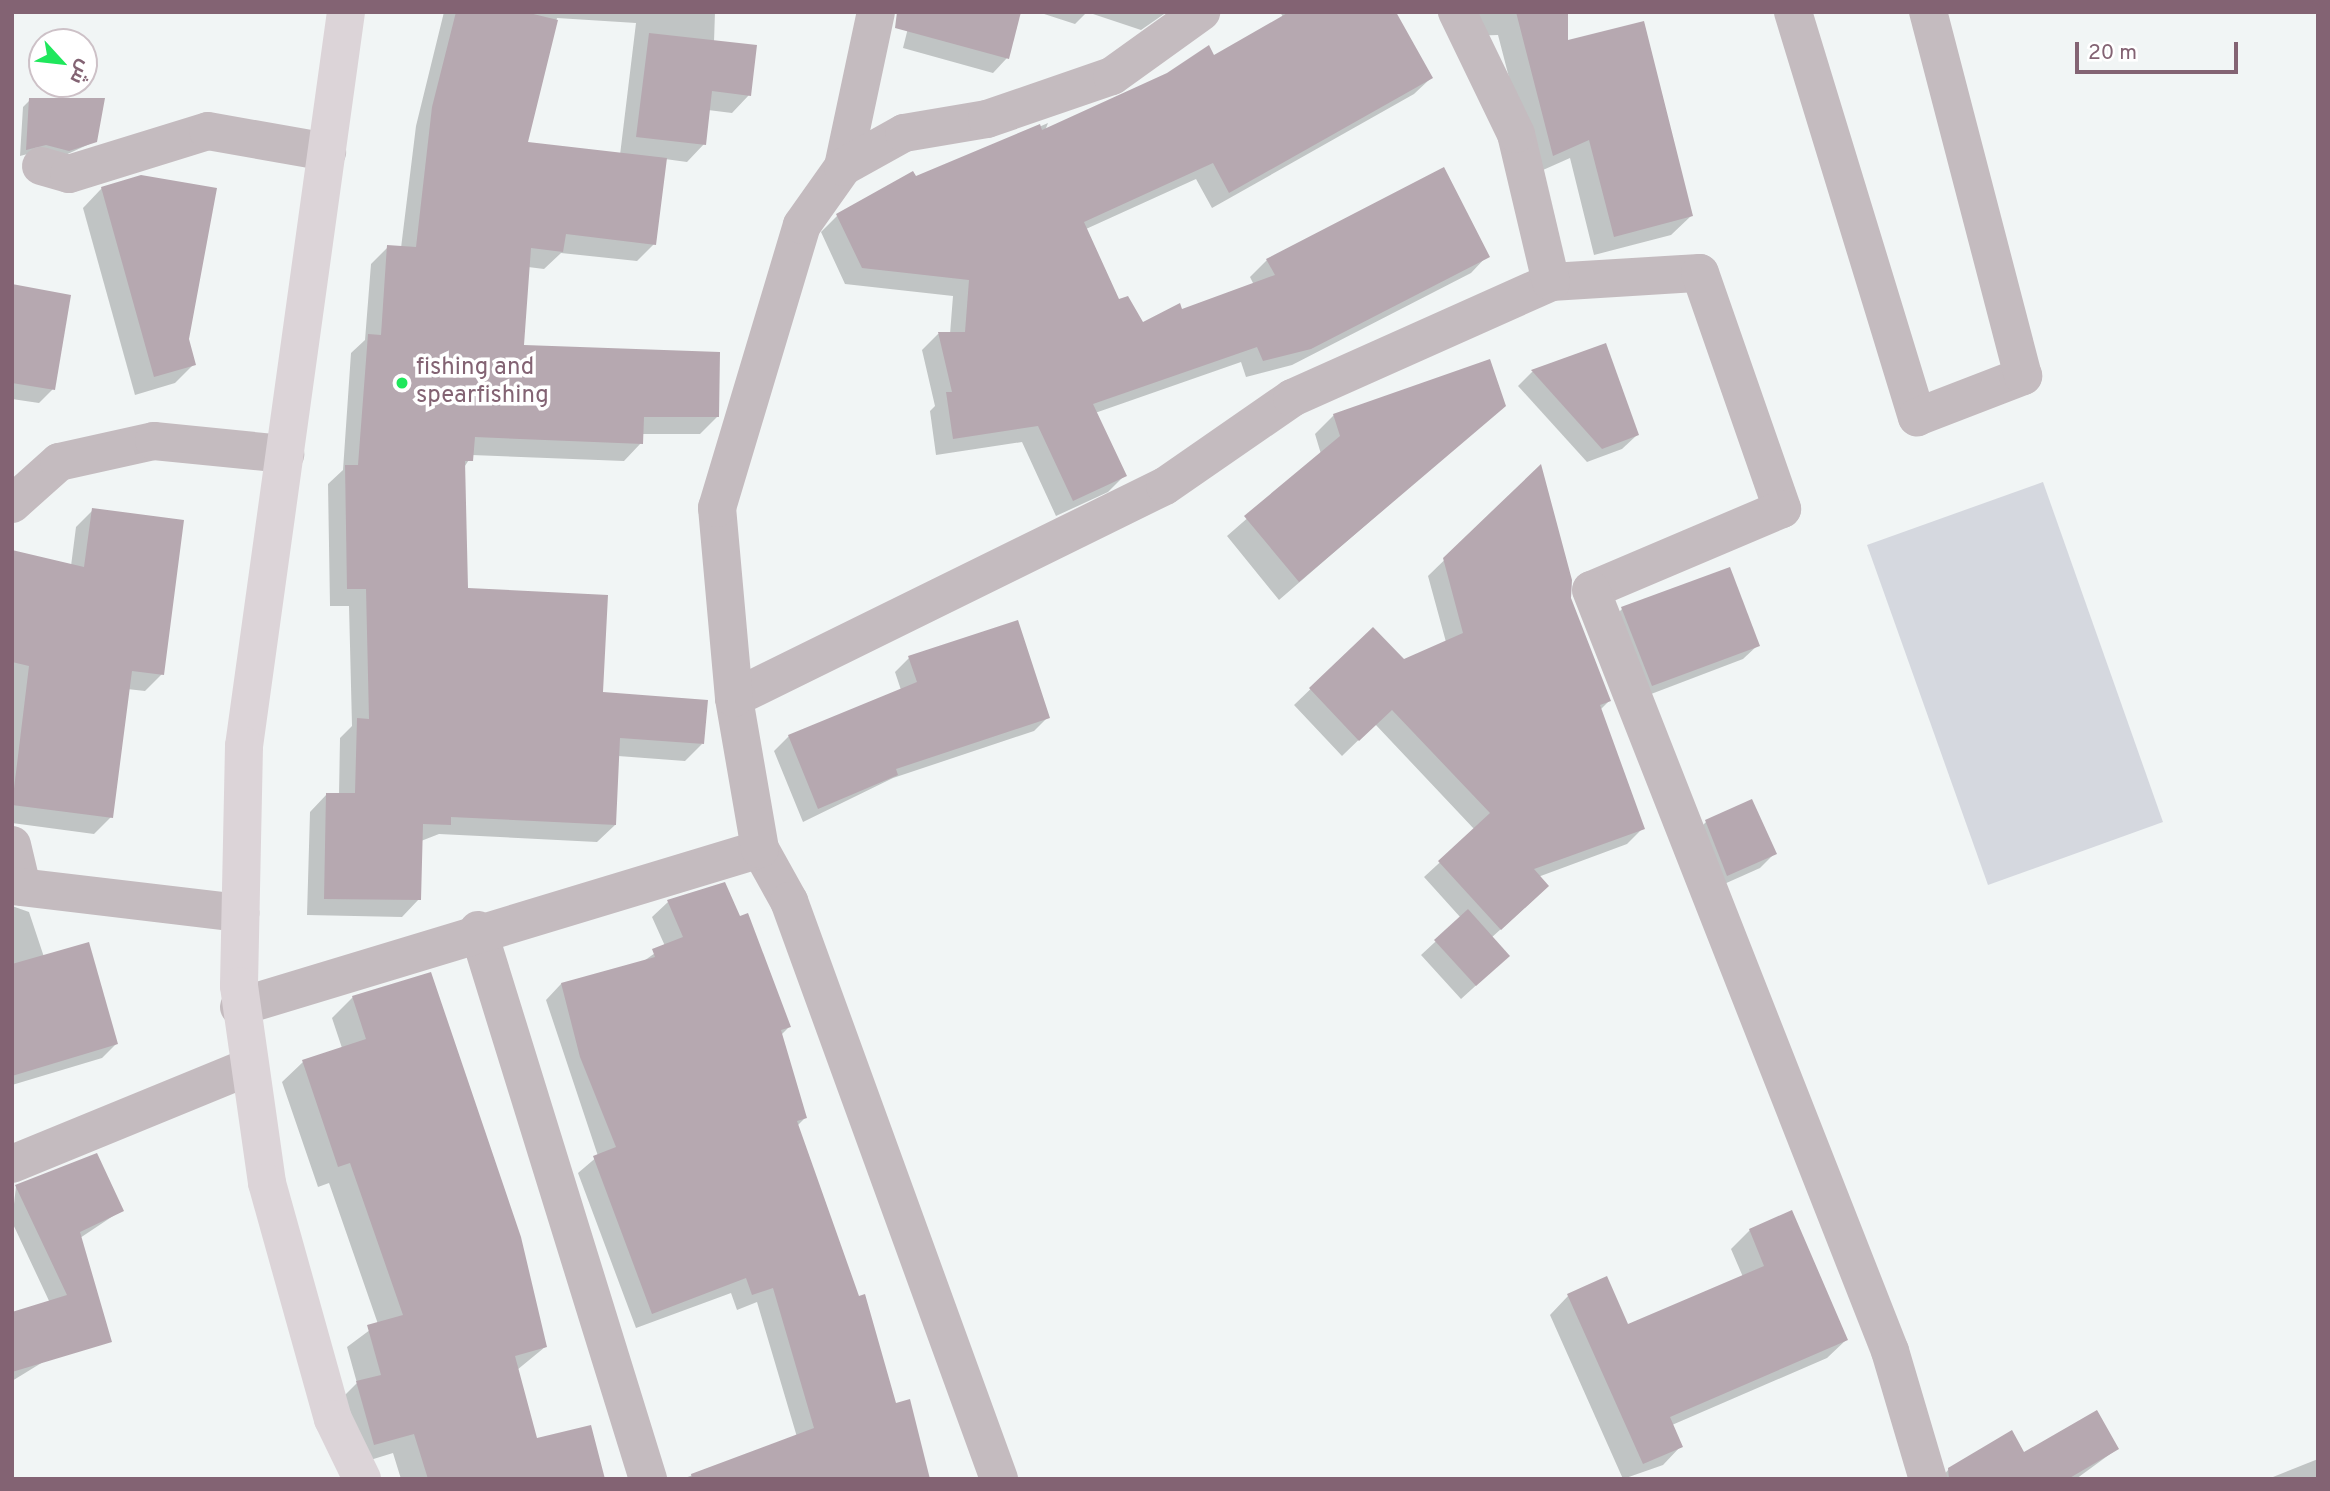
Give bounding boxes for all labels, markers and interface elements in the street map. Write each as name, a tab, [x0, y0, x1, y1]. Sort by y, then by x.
north arrow	[28, 28, 98, 98]
scale bar	[2078, 28, 2241, 72]
text: 20 m	[2088, 40, 2137, 67]
text: ش	[64, 55, 96, 88]
place label: fishing and spearfishing	[416, 355, 549, 411]
marker: fishing and spearfishing	[394, 375, 410, 391]

